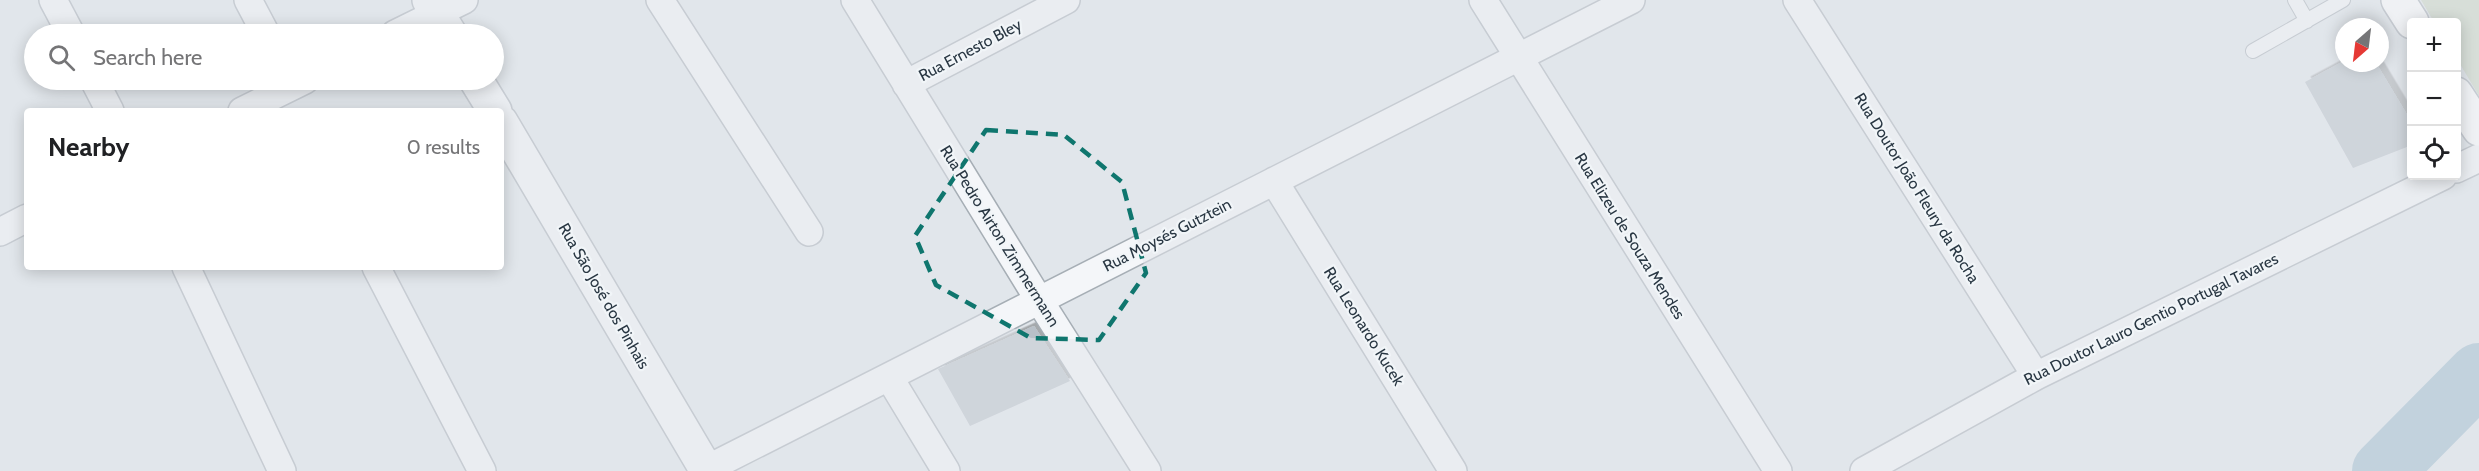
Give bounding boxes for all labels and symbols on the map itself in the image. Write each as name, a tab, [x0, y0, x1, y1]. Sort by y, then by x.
street label: Rua Ernesto Bley	[915, 15, 1025, 85]
north arrow	[2335, 18, 2389, 72]
street label: Rua Doutor João Fleury da Rocha	[1850, 89, 1984, 287]
street label: Rua Pedro Airton Zimmermann	[936, 142, 1064, 330]
street label: Rua Elizeu de Souza Mendes	[1571, 149, 1689, 323]
street label: Rua Moysés Gutztein	[1100, 194, 1234, 276]
street label: Rua São José dos Pinhais	[554, 220, 654, 373]
street label: Rua Doutor Lauro Gentio Portugal Tavares	[2021, 249, 2282, 389]
street label: Rua Leonardo Kucek	[1320, 263, 1409, 390]

